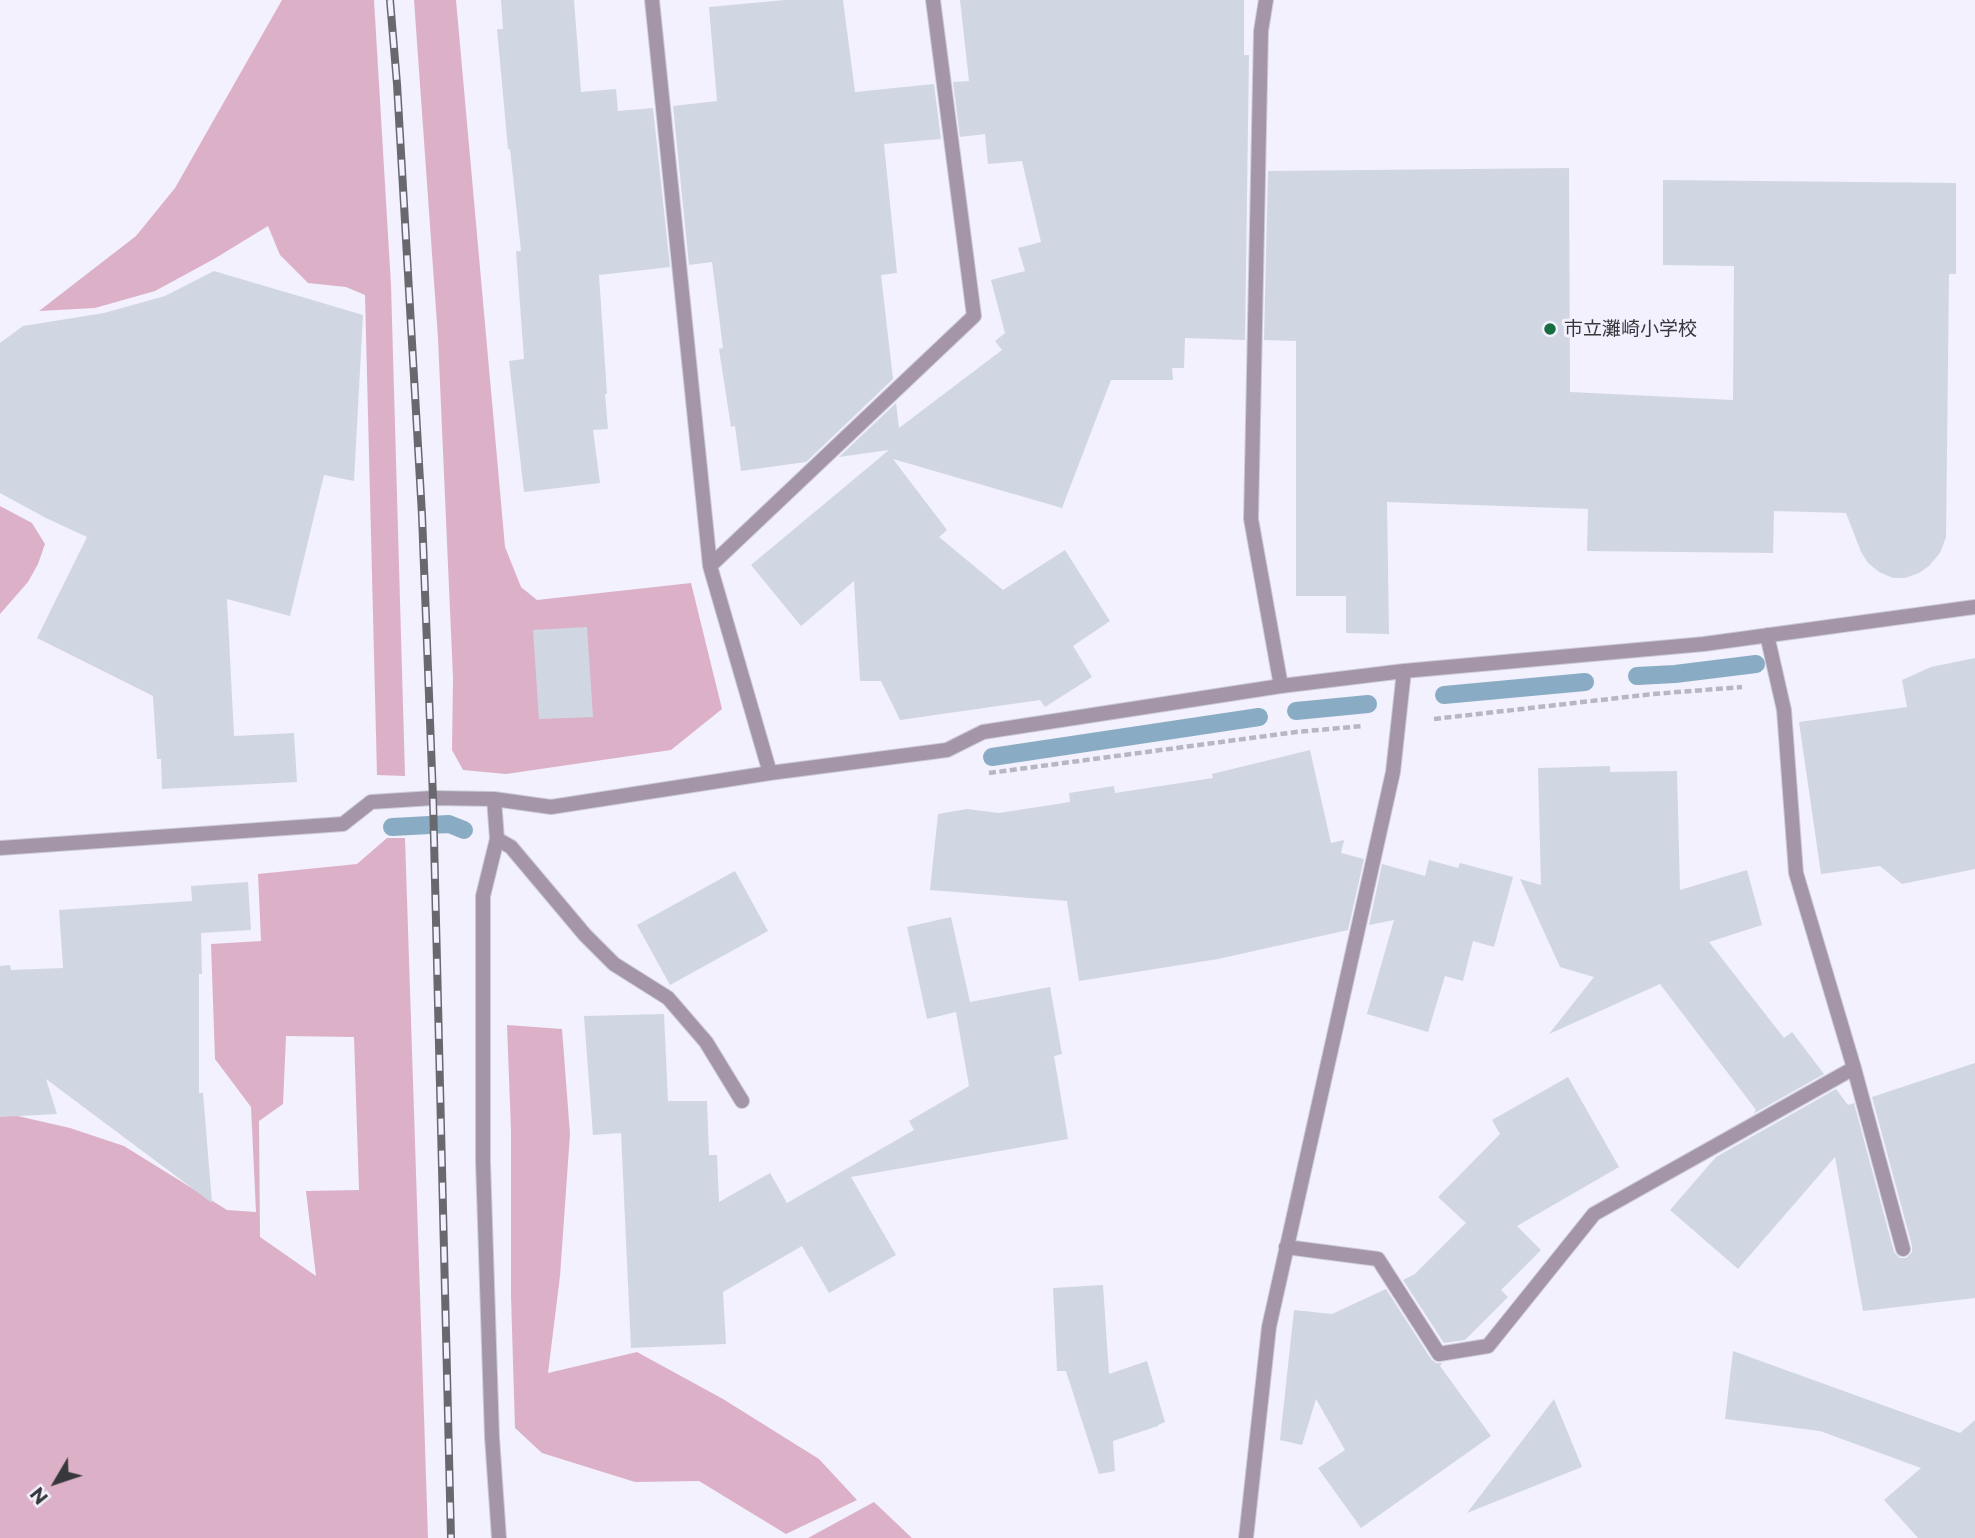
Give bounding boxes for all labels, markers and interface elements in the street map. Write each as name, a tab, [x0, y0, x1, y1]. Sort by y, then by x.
place label: 市立灘崎小学校	[1564, 318, 1697, 340]
marker: 市立灘崎小学校	[1542, 321, 1558, 337]
north arrow	[21, 1447, 91, 1517]
text: N	[26, 1482, 53, 1509]

